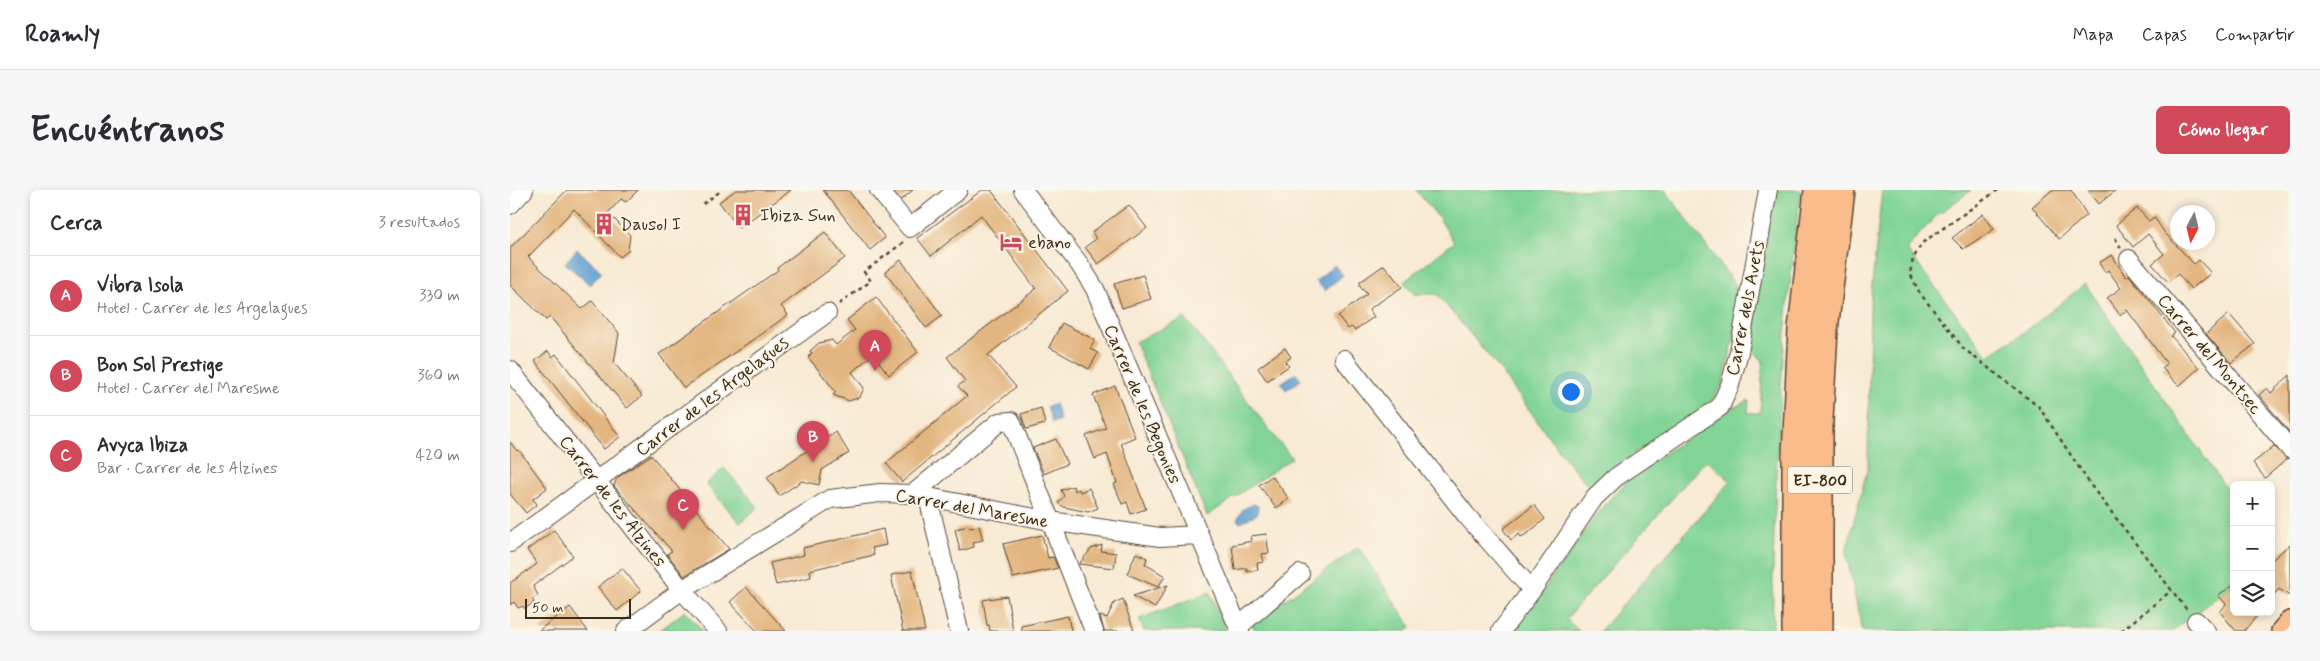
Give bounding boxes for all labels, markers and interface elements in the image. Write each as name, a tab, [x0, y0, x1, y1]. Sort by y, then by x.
text: Roamly	[25, 19, 100, 50]
text: Mapa	[2073, 23, 2114, 47]
text: Capas	[2142, 23, 2187, 47]
text: Compartir	[2215, 23, 2295, 47]
button: Cómo llegar	[2156, 106, 2290, 154]
text: Encuéntranos	[30, 107, 225, 153]
building icon: Ibiza Sun	[730, 202, 756, 228]
place label: Ibiza Sun	[760, 204, 836, 228]
north arrow	[2170, 205, 2215, 250]
text: Cerca	[50, 209, 103, 237]
building icon: Dausol I	[591, 211, 617, 237]
text: 3 resultados	[379, 212, 460, 233]
place label: Dausol I	[620, 213, 681, 237]
hotel icon: ebano	[998, 229, 1024, 255]
place label: ebano	[1028, 231, 1071, 255]
street label: Carrer dels Avets	[1721, 239, 1771, 378]
text: Vibra Isola	[97, 273, 184, 298]
text: A	[61, 285, 71, 306]
text: 330 m	[419, 285, 460, 306]
street label: Carrer del Montsec	[2152, 289, 2267, 420]
text: Hotel · Carrer de les Argelagues	[97, 298, 307, 319]
street label: Carrer de les Begonies	[1097, 321, 1186, 488]
pin: A	[859, 330, 891, 371]
street label: Carrer de les Argelagues	[631, 331, 795, 464]
text: Bon Sol Prestige	[97, 353, 223, 378]
text: B	[61, 365, 71, 386]
text: 360 m	[417, 365, 460, 386]
text: Hotel · Carrer del Maresme	[97, 378, 280, 399]
your location	[1558, 379, 1584, 405]
pin: B	[797, 421, 829, 462]
street label: Carrer de les Alzines	[553, 431, 671, 572]
text: Avyca Ibiza	[97, 433, 188, 458]
text: C	[60, 445, 72, 466]
text: 420 m	[416, 445, 460, 466]
text: Bar · Carrer de les Alzines	[97, 458, 278, 479]
road number: EI-800	[1788, 466, 1852, 494]
map controls	[2230, 481, 2275, 616]
button: +	[2230, 481, 2275, 526]
street label: Carrer del Maresme	[893, 484, 1050, 534]
pin: C	[667, 489, 699, 530]
button: −	[2230, 526, 2275, 571]
button: layers	[2230, 571, 2275, 616]
scale bar	[525, 596, 631, 619]
text: 50 m	[532, 599, 563, 617]

